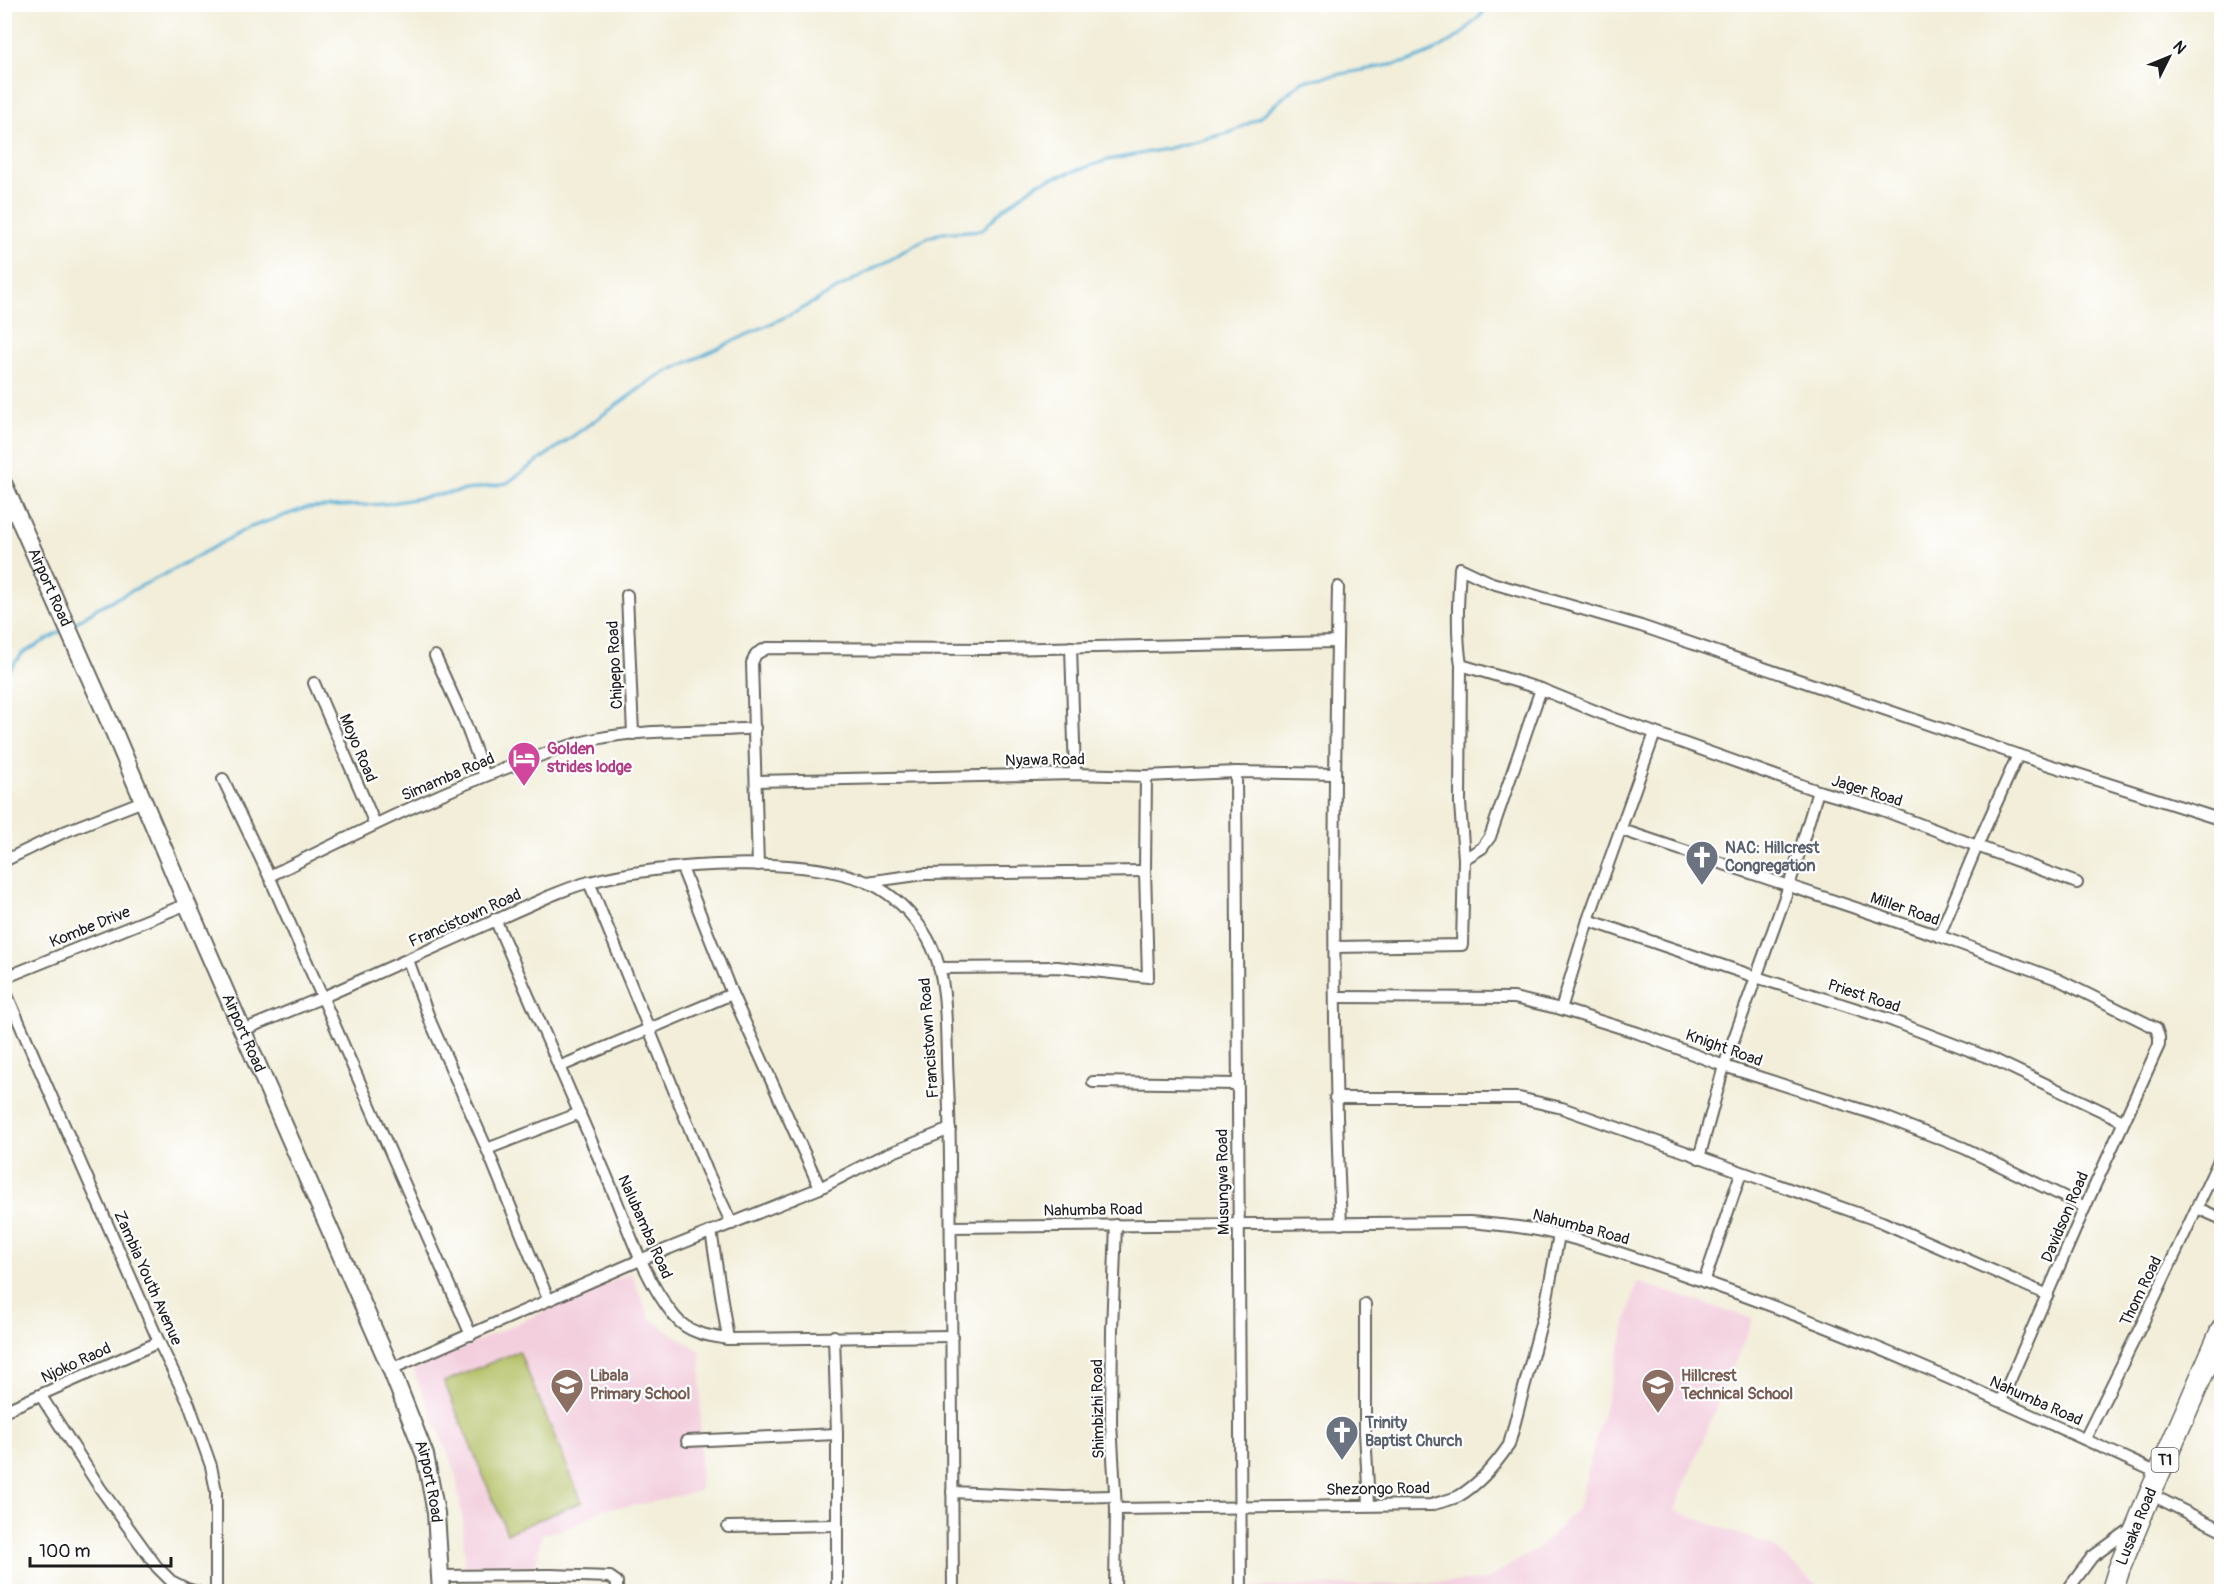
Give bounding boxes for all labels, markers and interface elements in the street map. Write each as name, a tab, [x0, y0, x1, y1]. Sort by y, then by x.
north arrow	[2139, 27, 2199, 87]
text: N	[2168, 37, 2190, 58]
street label: Airport Road	[23, 545, 76, 630]
street label: Chipepo Road	[603, 620, 627, 710]
street label: Moyo Road	[335, 711, 381, 785]
place label: Golden strides lodge	[547, 739, 633, 777]
hotel icon: Golden strides lodge	[506, 740, 542, 787]
street label: Simamba Road	[398, 748, 498, 806]
street label: Nyawa Road	[1005, 749, 1085, 771]
street label: Jager Road	[1829, 771, 1905, 811]
place label: NAC: Hillcrest Congregation	[1725, 838, 1820, 876]
church icon: NAC: Hillcrest Congregation	[1684, 839, 1720, 886]
street label: Francistown Road	[406, 884, 524, 952]
street label: Miller Road	[1868, 888, 1942, 930]
street label: Kombe Drive	[47, 902, 133, 952]
street label: Priest Road	[1825, 975, 1903, 1017]
street label: Francistown Road	[915, 977, 943, 1099]
street label: Airport Road	[218, 990, 270, 1075]
street label: Knight Road	[1683, 1025, 1765, 1071]
street label: Musungwa Road	[1212, 1129, 1234, 1235]
street label: Davidson Road	[2037, 1169, 2093, 1265]
street label: Nalubamba Road	[613, 1172, 677, 1282]
street label: Nahumba Road	[1043, 1199, 1143, 1221]
street label: Nahumba Road	[1530, 1204, 1632, 1250]
street label: Zambia Youth Avenue	[109, 1208, 187, 1349]
street label: Thom Road	[2116, 1253, 2166, 1329]
street label: Njoko Raod	[38, 1338, 114, 1388]
street label: Shimbizhi Road	[1087, 1359, 1109, 1459]
place label: Libala Primary School	[590, 1366, 690, 1404]
place label: Hillcrest Technical School	[1680, 1366, 1793, 1404]
school or university icon: Libala Primary School	[549, 1367, 585, 1414]
school or university icon: Hillcrest Technical School	[1640, 1367, 1676, 1414]
street label: Nahumba Road	[1987, 1372, 2085, 1430]
place label: Trinity Baptist Church	[1364, 1413, 1463, 1451]
church icon: Trinity Baptist Church	[1324, 1414, 1360, 1461]
street label: Airport Road	[410, 1437, 447, 1523]
road number: T1	[2152, 1448, 2178, 1472]
street label: Shezongo Road	[1326, 1478, 1430, 1500]
street label: Lusaka Road	[2112, 1484, 2162, 1568]
scale bar	[30, 1530, 171, 1568]
text: 100 m	[39, 1540, 91, 1563]

